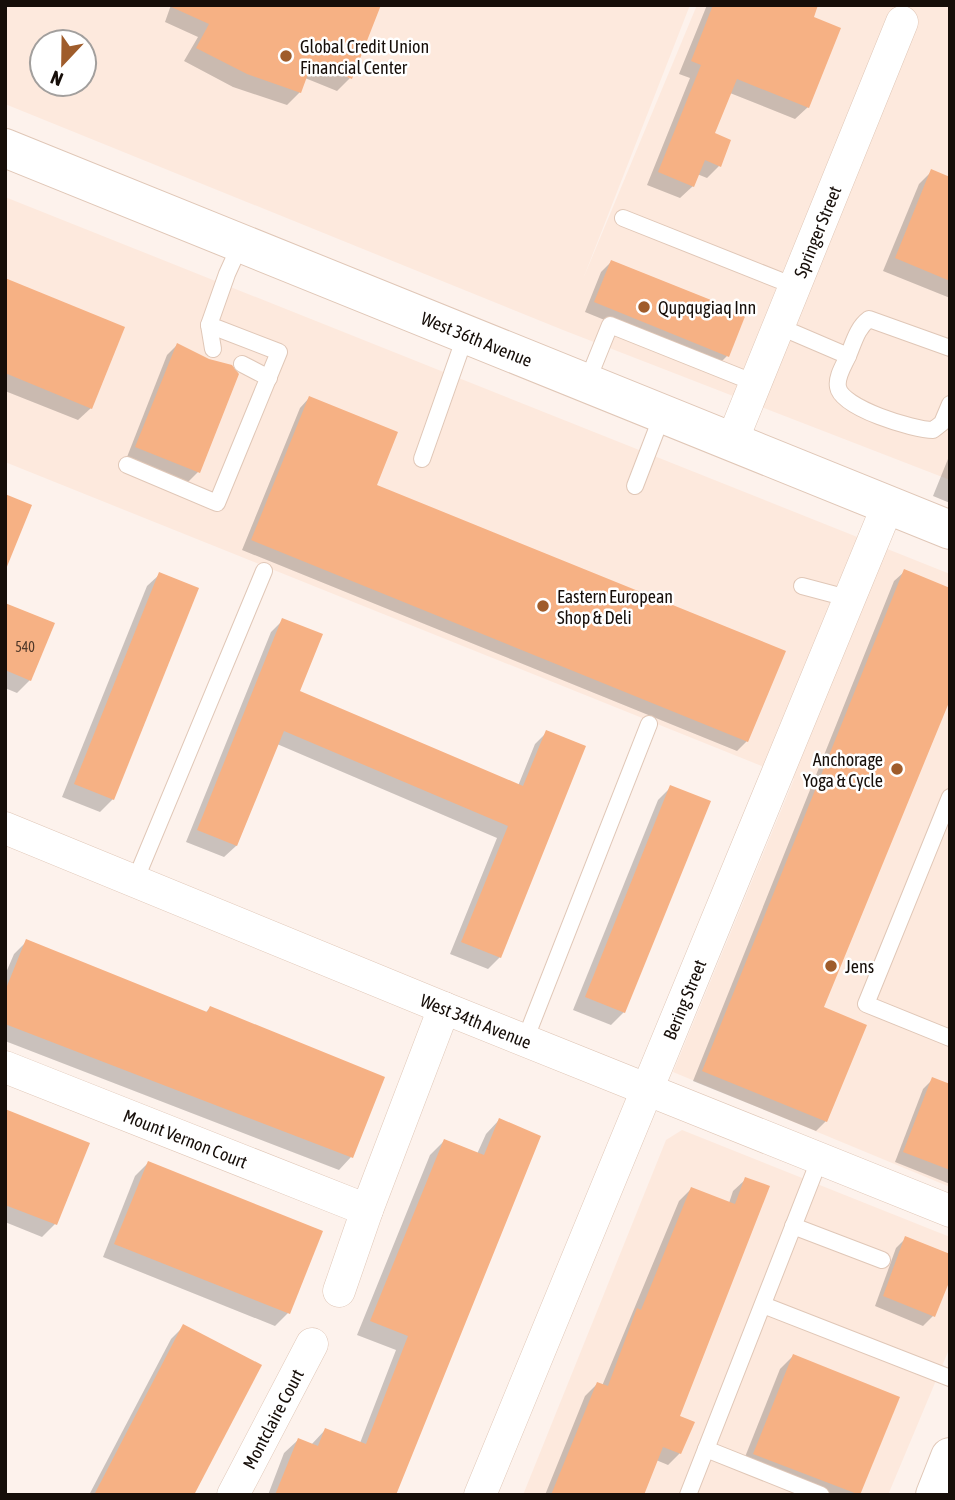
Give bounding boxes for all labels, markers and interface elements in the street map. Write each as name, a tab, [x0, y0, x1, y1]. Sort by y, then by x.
north arrow	[28, 28, 98, 98]
place label: Global Credit Union Financial Center	[300, 36, 429, 78]
marker: Global Credit Union Financial Center	[278, 48, 294, 64]
text: N	[47, 66, 66, 91]
street label: Springer Street	[789, 183, 845, 281]
place label: Qupqugiaq Inn	[658, 297, 756, 318]
marker: Qupqugiaq Inn	[636, 299, 652, 315]
street label: West 36th Avenue	[418, 307, 536, 371]
place label: Eastern European Shop & Deli	[557, 586, 673, 628]
marker: Eastern European Shop & Deli	[535, 598, 551, 614]
house number: 540	[15, 639, 35, 655]
place label: Anchorage Yoga & Cycle	[803, 749, 883, 791]
marker: Anchorage Yoga & Cycle	[889, 761, 905, 777]
street label: Bering Street	[658, 956, 710, 1043]
place label: Jens	[845, 956, 874, 977]
marker: Jens	[823, 958, 839, 974]
street label: West 34th Avenue	[417, 989, 535, 1053]
street label: Mount Vernon Court	[120, 1104, 250, 1172]
street label: Montclaire Court	[238, 1365, 308, 1472]

